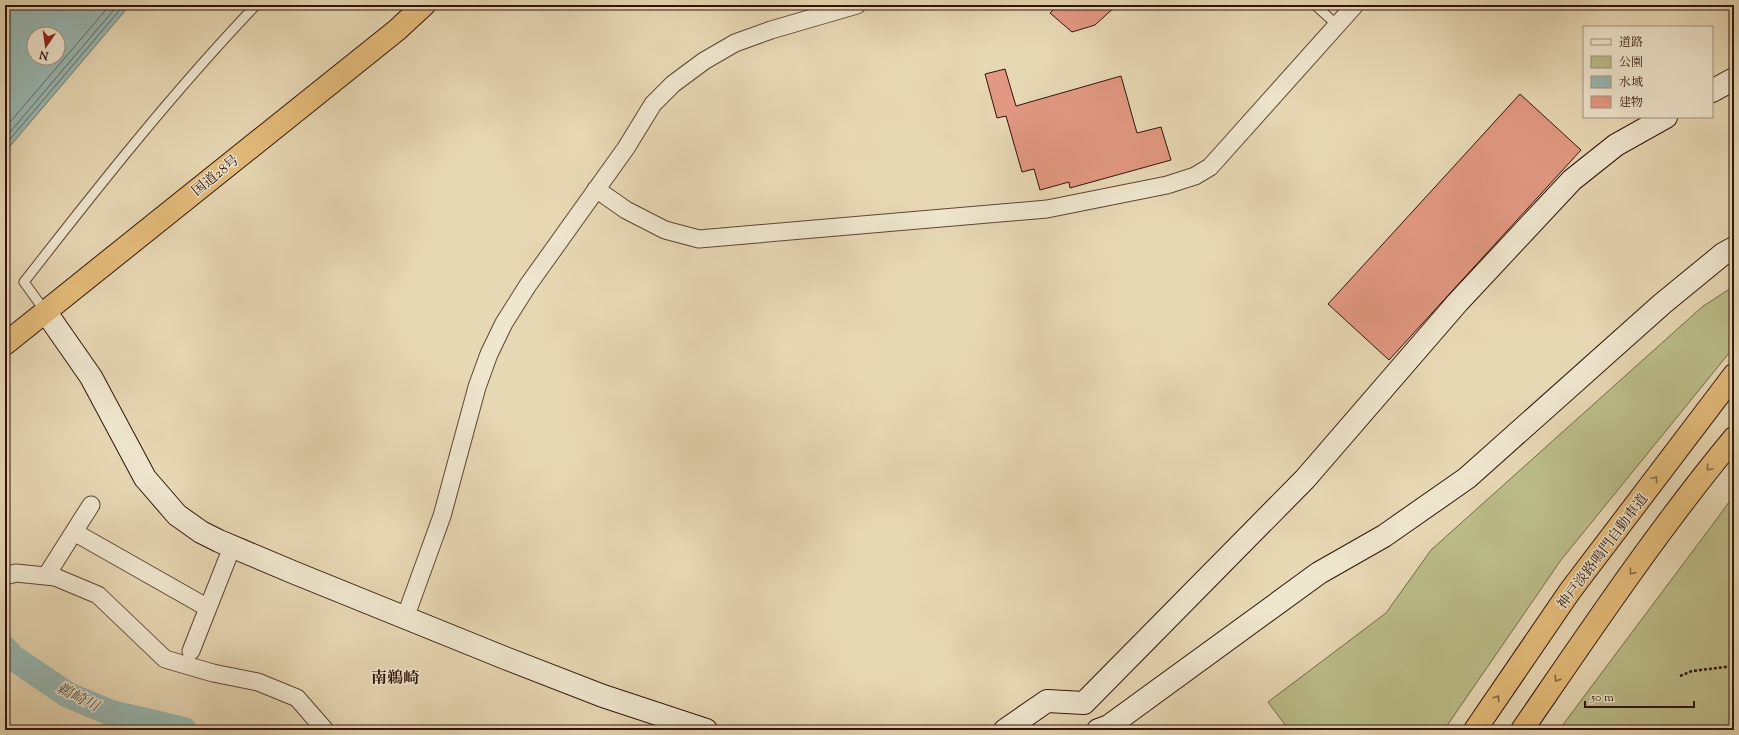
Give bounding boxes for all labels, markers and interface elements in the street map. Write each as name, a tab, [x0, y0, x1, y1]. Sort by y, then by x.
north arrow	[26, 26, 66, 66]
legend	[1583, 26, 1713, 118]
text: 道路	[1619, 34, 1643, 52]
text: N	[38, 46, 51, 64]
text: 公園	[1619, 54, 1643, 72]
text: 水域	[1619, 74, 1643, 92]
text: 建物	[1619, 94, 1643, 112]
street label: 国道28号	[188, 151, 244, 202]
one-way arrow	[1707, 463, 1714, 470]
one-way arrow	[1651, 476, 1658, 483]
street label: 神戸淡路鳴門自動車道	[1553, 490, 1654, 614]
one-way arrow	[1630, 568, 1637, 575]
district label: 南鵜崎	[371, 668, 420, 691]
one-way arrow	[1554, 675, 1562, 682]
water label: 鵜崎川	[52, 679, 104, 719]
scale bar	[1585, 683, 1694, 709]
text: 50 m	[1590, 689, 1614, 707]
one-way arrow	[1492, 695, 1500, 702]

